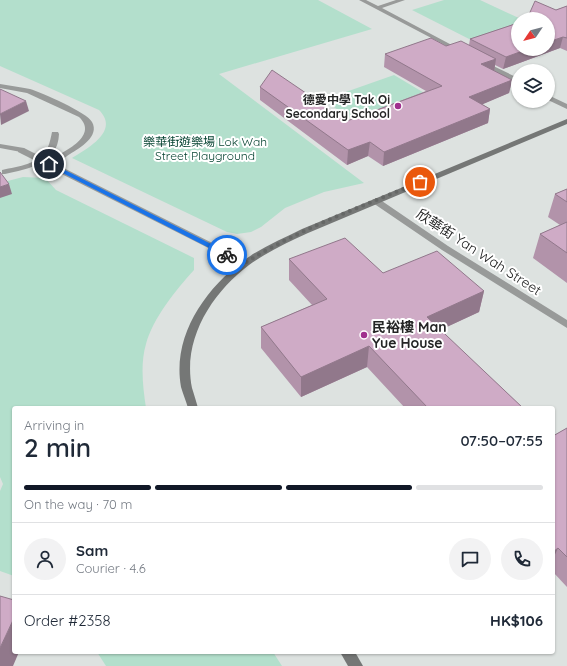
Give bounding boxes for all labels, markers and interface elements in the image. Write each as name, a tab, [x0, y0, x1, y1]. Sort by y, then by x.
north arrow	[511, 12, 555, 56]
map controls	[511, 12, 555, 108]
button: layers	[511, 64, 555, 108]
place label: 德愛中學 Tak Oi Secondary School	[286, 92, 390, 121]
marker: 德愛中學 Tak Oi Secondary School	[393, 101, 403, 111]
park label: 樂華街遊樂場 Lok Wah Street Playground	[143, 134, 267, 163]
pin	[32, 147, 66, 181]
icon: home	[38, 153, 60, 175]
pin	[403, 165, 437, 199]
icon: bag	[409, 171, 431, 193]
street label: 欣華街 Yan Wah Street	[413, 205, 545, 299]
courier	[207, 235, 247, 275]
icon: bike	[216, 244, 238, 266]
place label: 民裕樓 Man Yue House	[372, 318, 447, 352]
marker: 民裕樓 Man Yue House	[359, 330, 369, 340]
text: Arriving in	[24, 417, 84, 433]
text: 2 min	[24, 431, 91, 464]
text: 07:50–07:55	[460, 431, 543, 450]
text: On the way · 70 m	[24, 496, 132, 512]
button: person	[24, 538, 66, 580]
button: chat	[449, 538, 491, 580]
button: phone	[501, 538, 543, 580]
text: Sam	[76, 541, 108, 560]
text: Courier · 4.6	[76, 560, 146, 576]
text: Order #2358	[24, 611, 111, 630]
text: HK$106	[490, 611, 543, 630]

